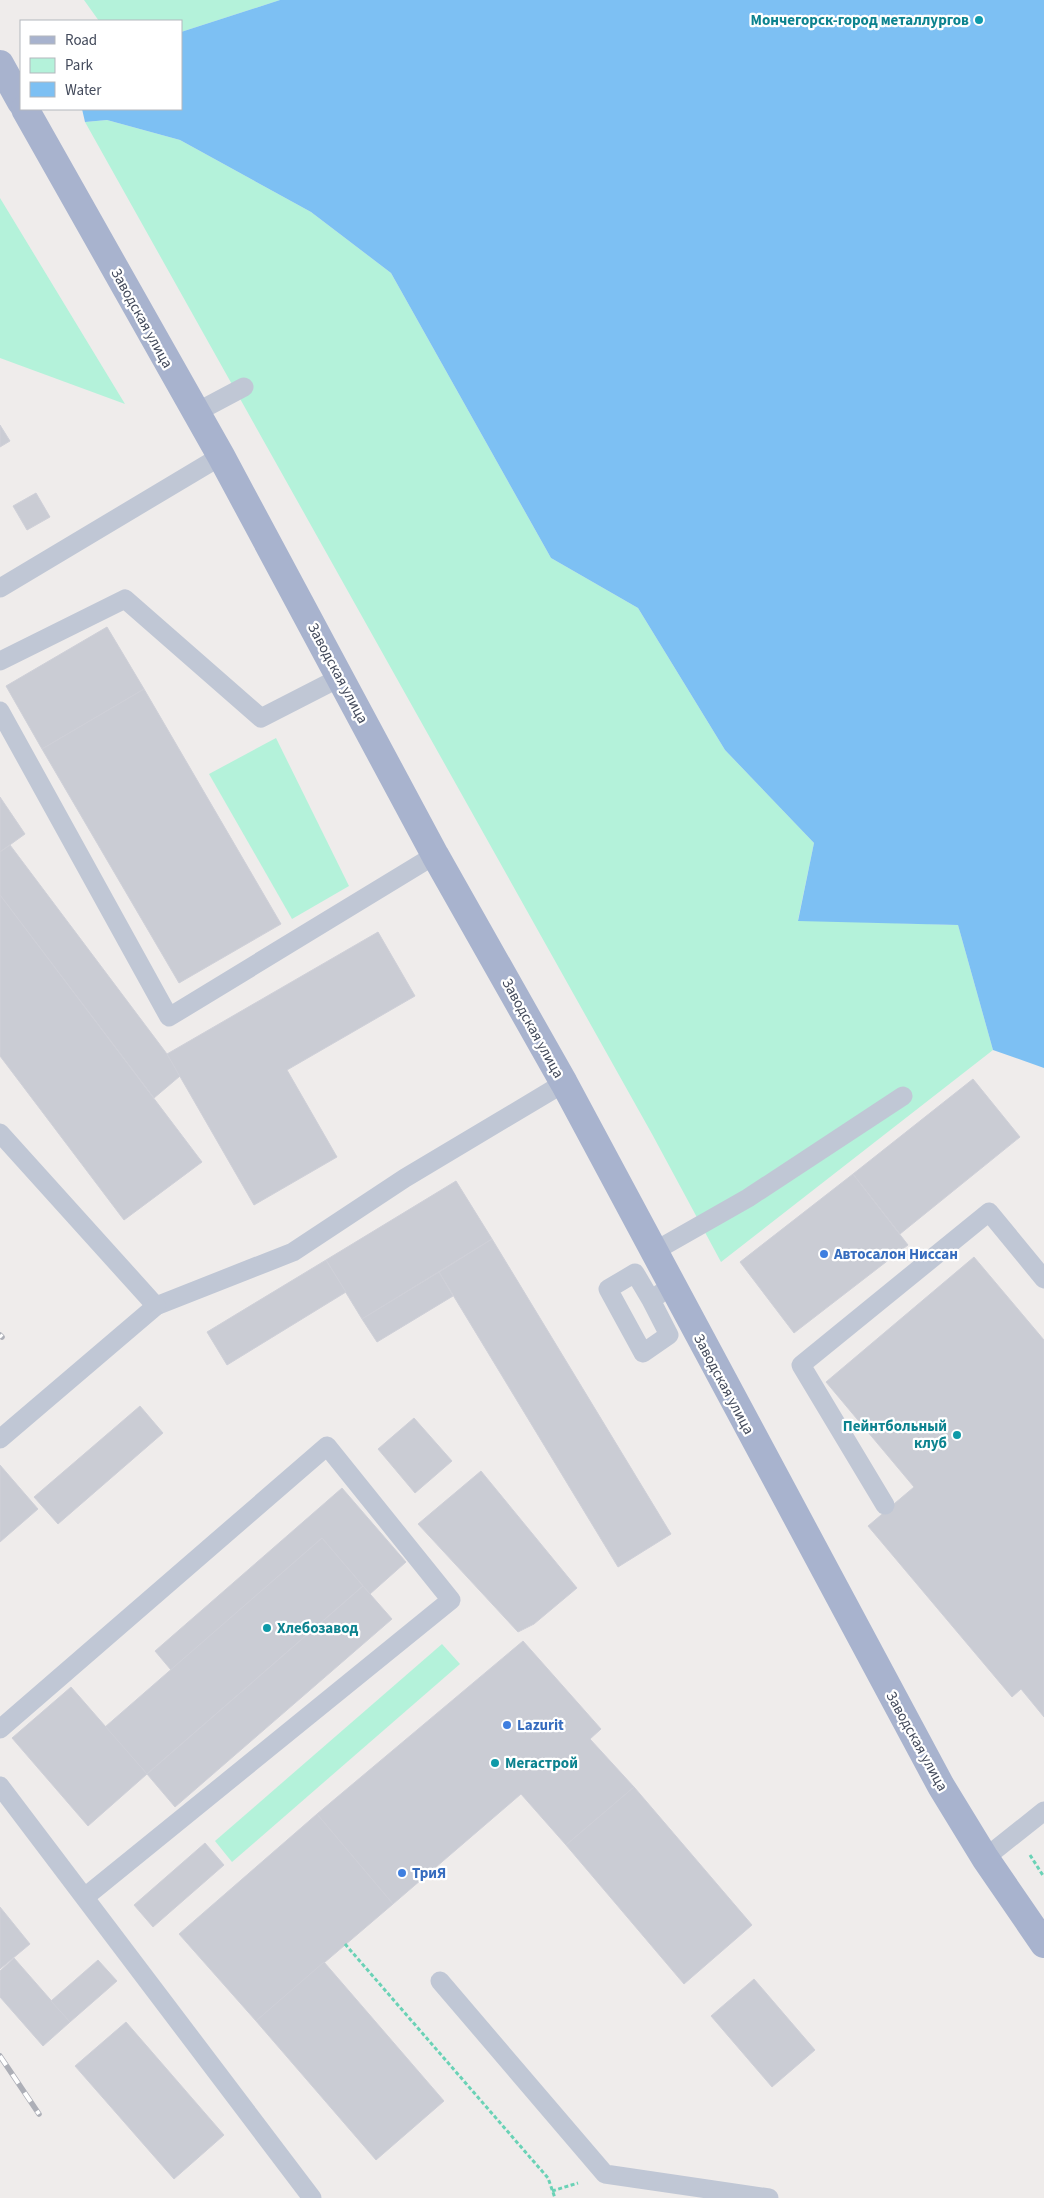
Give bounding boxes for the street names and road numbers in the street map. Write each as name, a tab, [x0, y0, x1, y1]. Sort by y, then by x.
street label: Заводская улица	[105, 264, 178, 372]
street label: Заводская улица	[302, 619, 373, 727]
street label: Заводская улица	[496, 974, 569, 1082]
street label: Заводская улица	[688, 1330, 759, 1438]
street label: Заводская улица	[880, 1687, 953, 1795]

